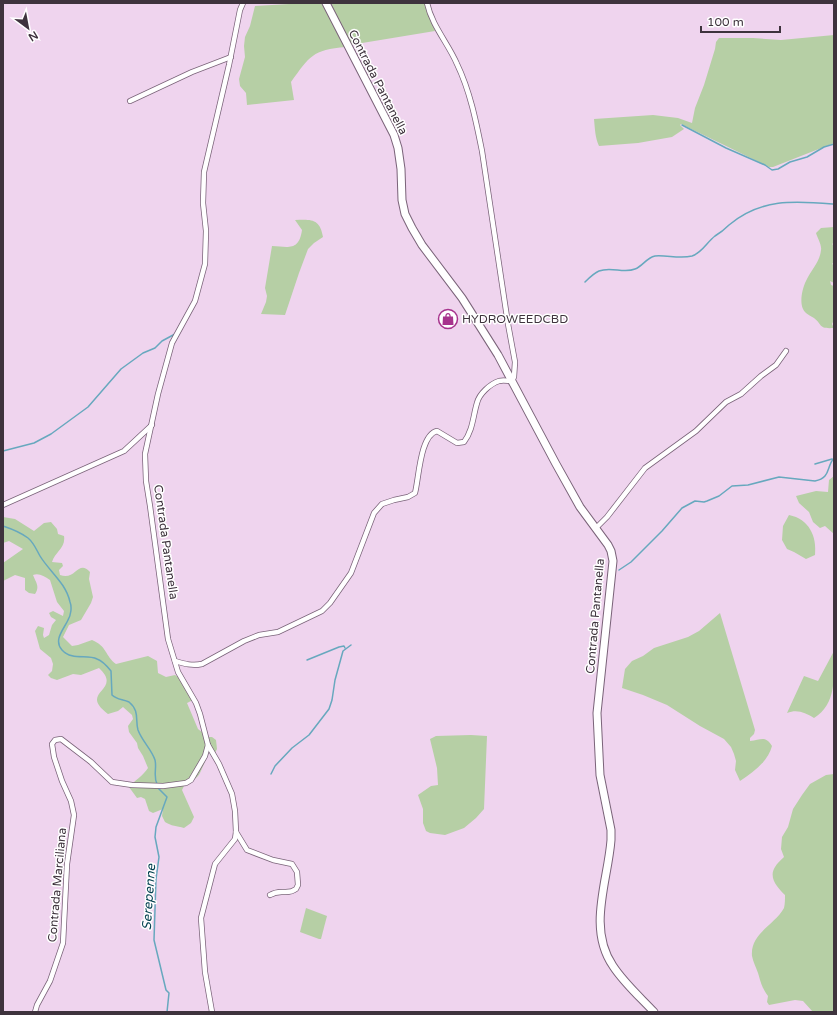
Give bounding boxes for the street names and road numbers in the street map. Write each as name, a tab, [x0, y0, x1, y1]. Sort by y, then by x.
street label: Contrada Pantanella	[345, 27, 411, 137]
street label: Contrada Pantanella	[151, 484, 181, 600]
street label: Contrada Pantanella	[583, 558, 607, 674]
street label: Contrada Marciliana	[45, 827, 69, 943]

